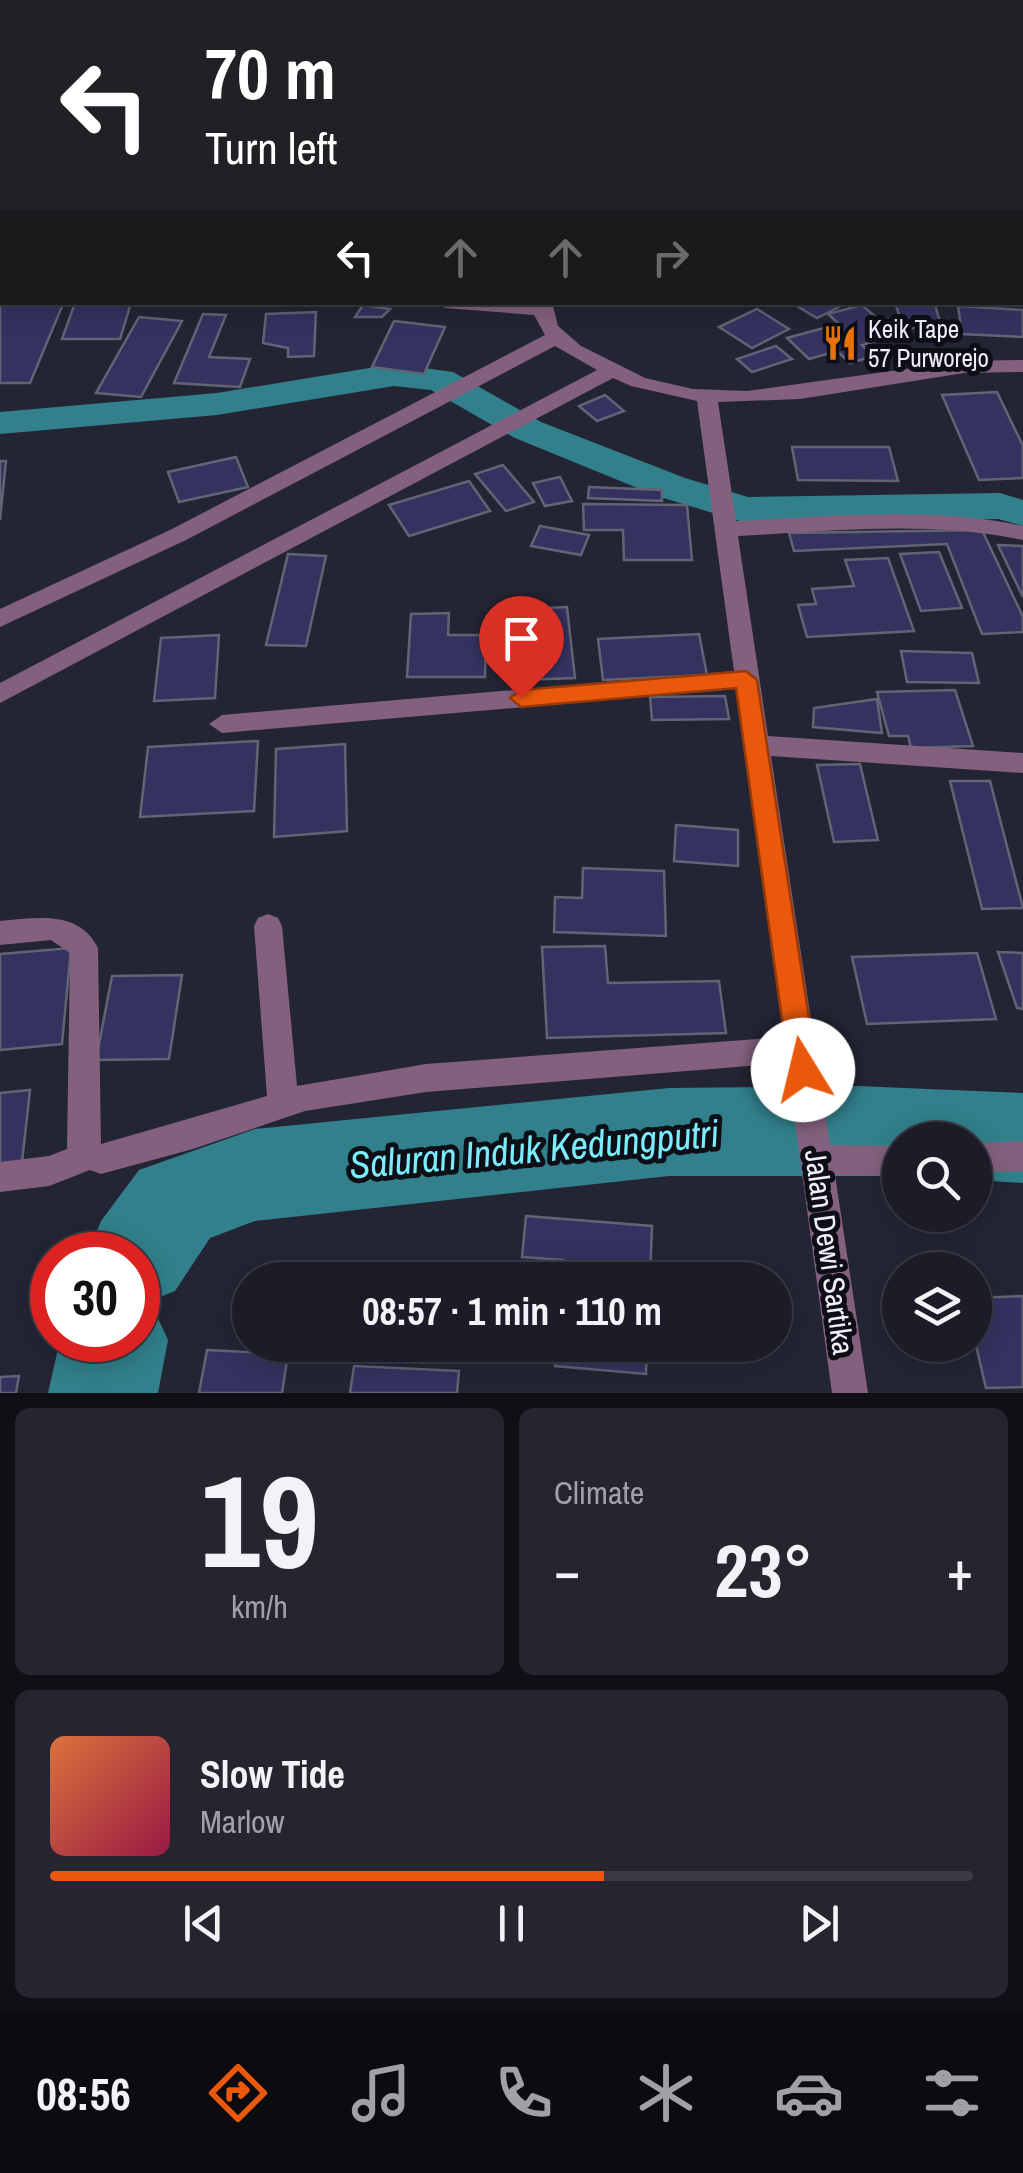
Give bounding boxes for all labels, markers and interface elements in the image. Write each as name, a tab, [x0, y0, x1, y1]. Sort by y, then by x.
text: 70 m	[205, 27, 336, 121]
icon: left	[40, 40, 170, 170]
text: Turn left	[205, 117, 337, 178]
icon: left	[328, 230, 383, 285]
icon: ahead	[433, 230, 488, 285]
icon: ahead	[538, 230, 593, 285]
icon: right	[643, 230, 698, 285]
place label: Keik Tape 57 Purworejo	[868, 312, 989, 375]
restaurant icon: Keik Tape 57 Purworejo	[821, 324, 859, 362]
pin	[479, 596, 564, 699]
icon: arrive	[494, 611, 549, 666]
position arrow	[751, 1018, 855, 1122]
water label: Saluran Induk Kedungputri	[347, 1107, 721, 1191]
map controls	[882, 1122, 992, 1362]
button: search	[882, 1122, 992, 1232]
street label: Jalan Dewi Sartika	[796, 1147, 864, 1357]
speed limit sign: 30	[30, 1232, 160, 1362]
button: layers	[882, 1252, 992, 1362]
text: 08:57 · 1 min · 110 m	[362, 1286, 662, 1337]
text: 19	[200, 1432, 319, 1608]
text: Climate	[554, 1471, 644, 1514]
text: 23°	[714, 1519, 813, 1620]
text: −	[554, 1533, 580, 1607]
text: +	[947, 1533, 973, 1607]
text: km/h	[231, 1585, 288, 1628]
text: Slow Tide	[200, 1749, 345, 1800]
text: Marlow	[200, 1800, 285, 1843]
icon: previous	[176, 1896, 231, 1951]
icon: pause	[484, 1896, 539, 1951]
icon: next	[792, 1896, 847, 1951]
icon: directions	[203, 2058, 273, 2128]
icon: music	[346, 2058, 416, 2128]
icon: phone	[489, 2058, 559, 2128]
icon: climate	[631, 2058, 701, 2128]
icon: car	[774, 2058, 844, 2128]
icon: filters	[917, 2058, 987, 2128]
text: 08:56	[36, 2063, 131, 2124]

